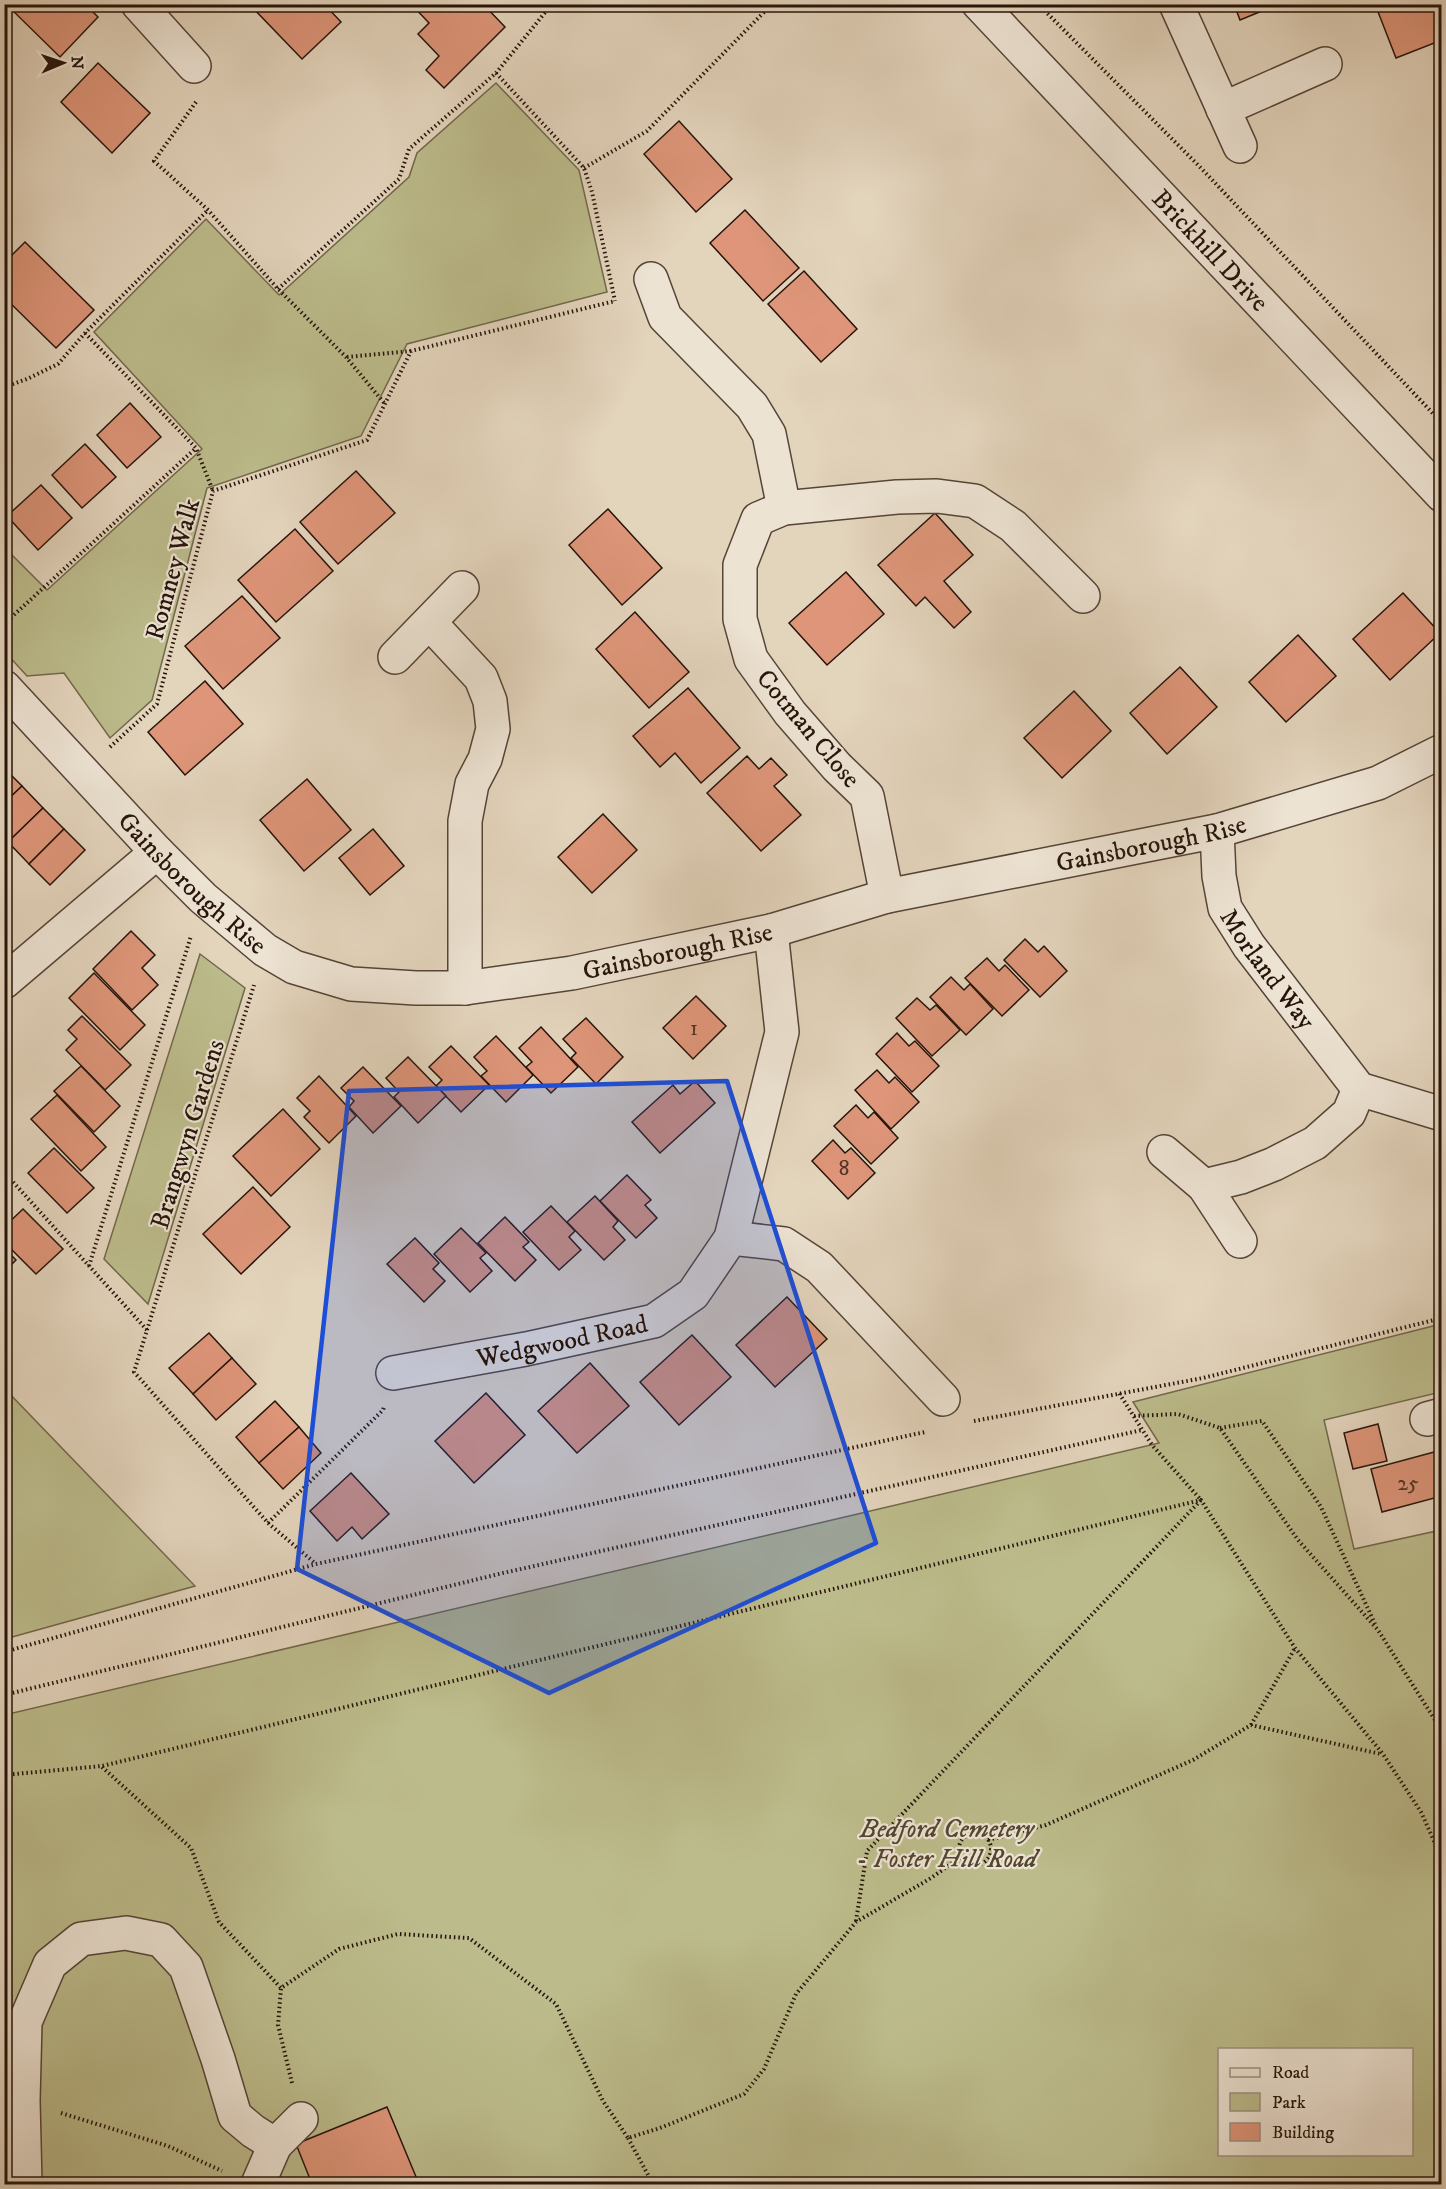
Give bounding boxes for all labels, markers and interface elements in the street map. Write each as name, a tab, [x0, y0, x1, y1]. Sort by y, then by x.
north arrow	[33, 33, 93, 93]
text: N	[67, 56, 87, 69]
street label: Brickhill Drive	[1144, 183, 1275, 319]
street label: Romney Walk	[139, 495, 208, 644]
street label: Cotman Close	[749, 663, 867, 795]
street label: Gainsborough Rise	[110, 805, 273, 962]
street label: Gainsborough Rise	[1053, 808, 1250, 880]
street label: Morland Way	[1212, 903, 1323, 1037]
street label: Gainsborough Rise	[580, 916, 776, 988]
house number: 1	[690, 1015, 698, 1042]
street label: Brangwyn Gardens	[144, 1036, 233, 1233]
house number: 8	[838, 1155, 850, 1182]
street label: Wedgwood Road	[473, 1308, 651, 1376]
house number: 25	[1397, 1470, 1419, 1497]
park label: Bedford Cemetery - Foster Hill Road	[857, 1813, 1041, 1876]
legend	[1218, 2048, 1413, 2156]
text: Road	[1272, 2062, 1309, 2084]
text: Park	[1272, 2092, 1306, 2114]
text: Building	[1272, 2122, 1334, 2144]

